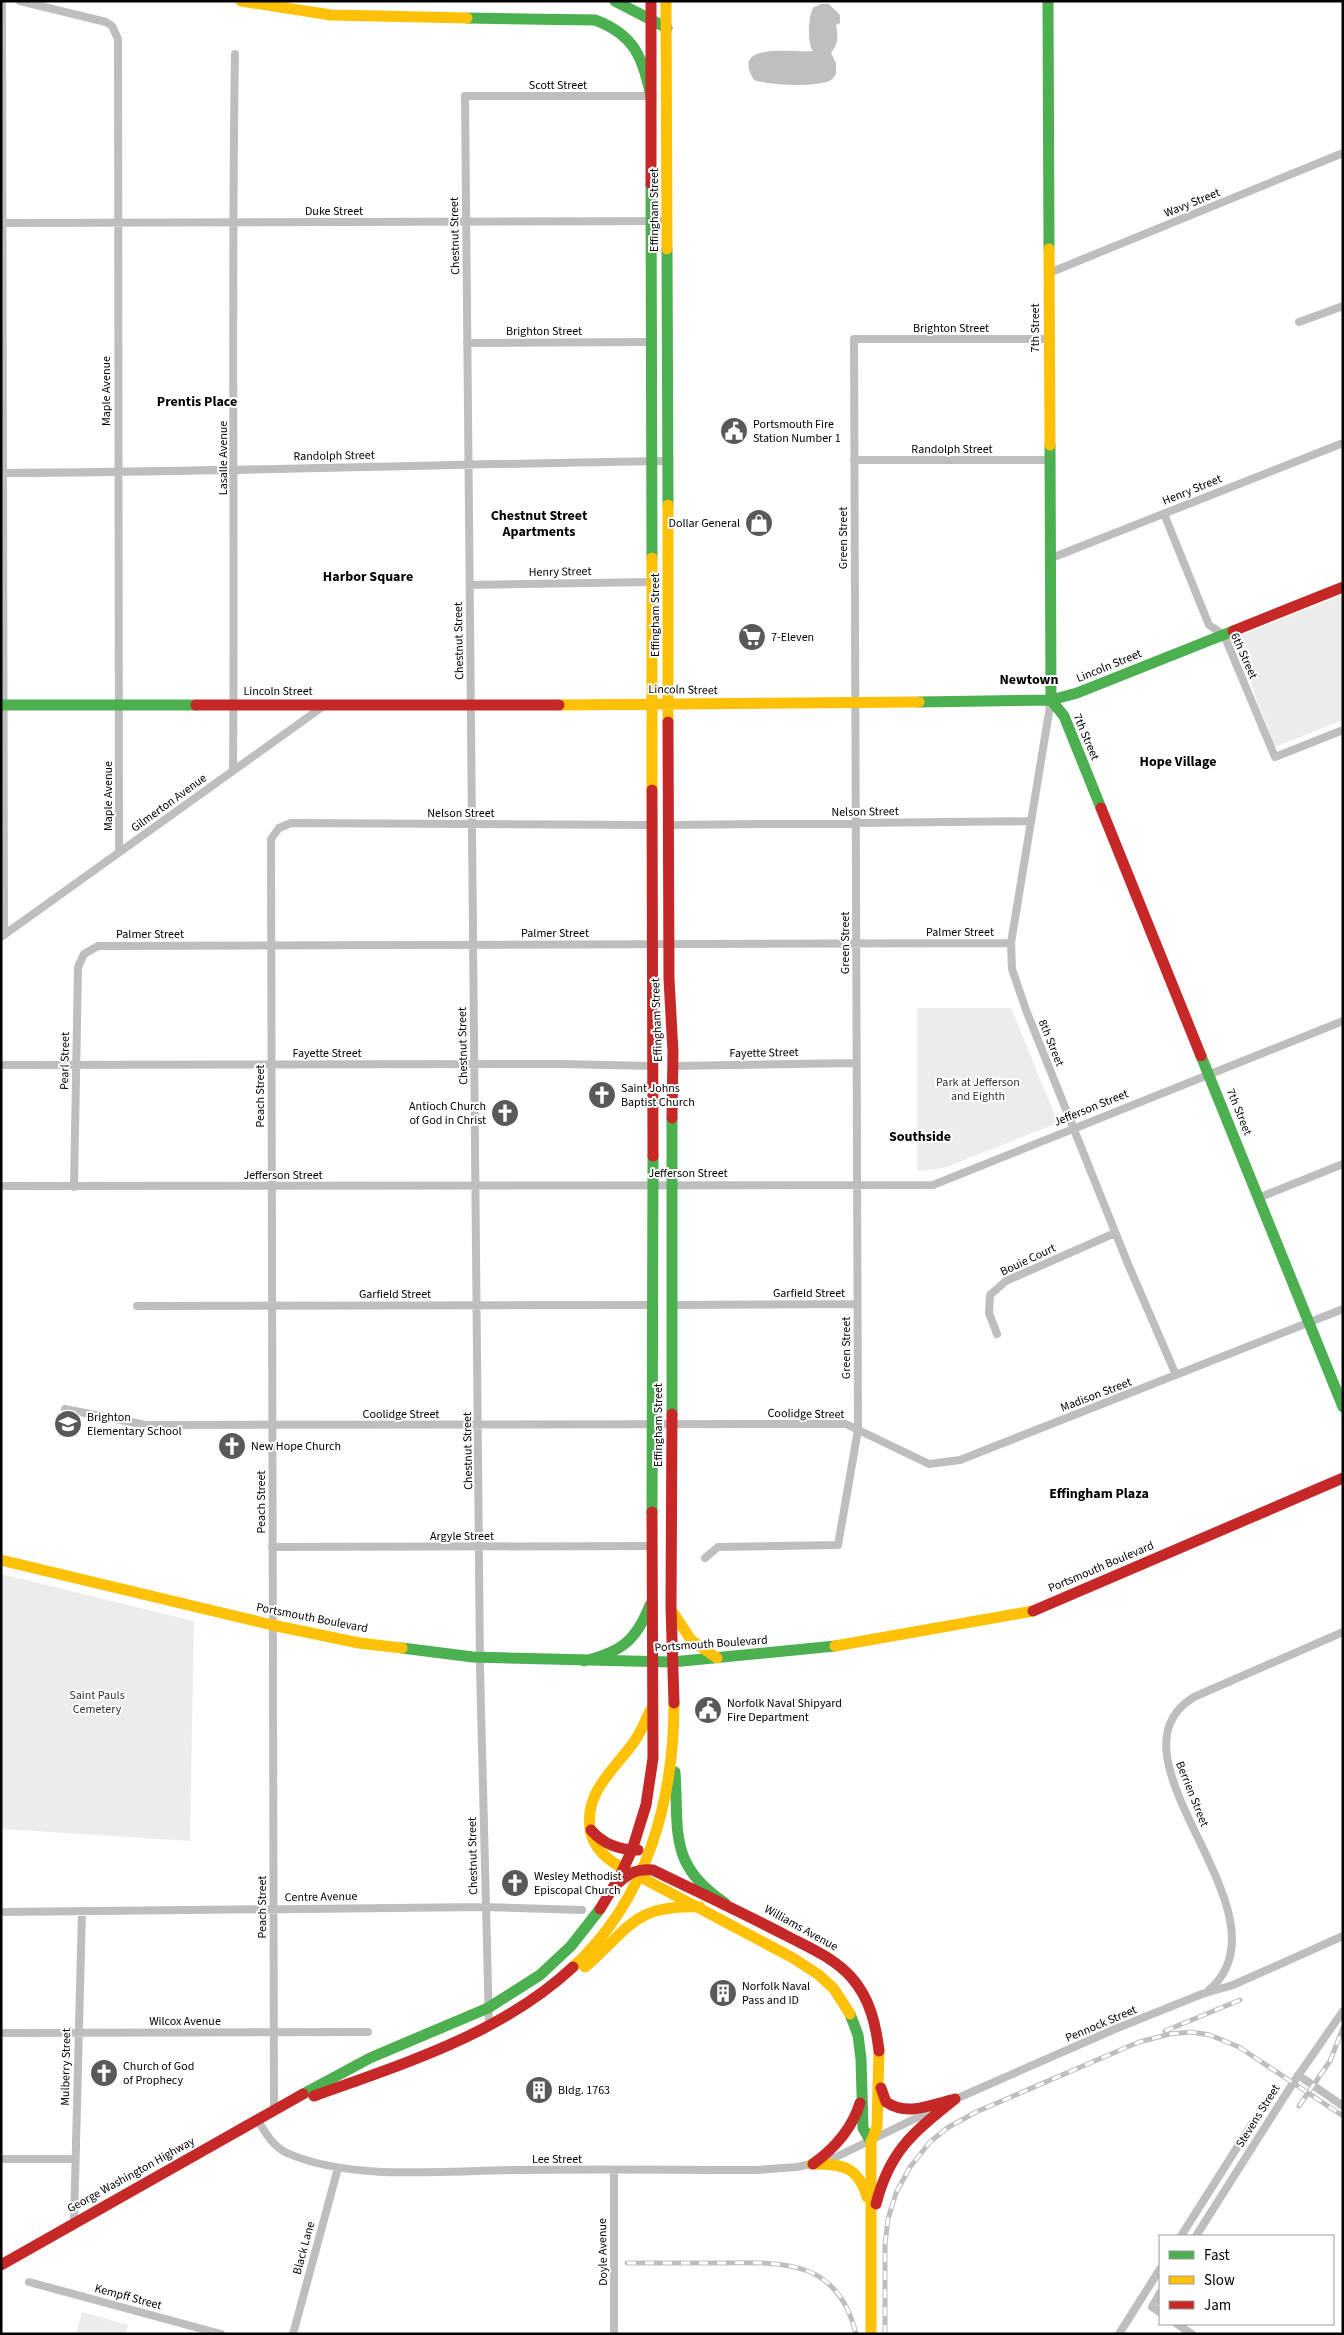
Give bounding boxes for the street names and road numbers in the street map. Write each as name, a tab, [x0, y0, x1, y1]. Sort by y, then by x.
street label: Scott Street	[529, 77, 587, 94]
street label: Effingham Street	[646, 168, 663, 252]
street label: Wavy Street	[1161, 184, 1223, 222]
street label: Chestnut Street	[446, 197, 464, 275]
street label: Duke Street	[305, 203, 363, 220]
street label: 7th Street	[1027, 303, 1044, 353]
street label: Brighton Street	[913, 320, 989, 337]
street label: Brighton Street	[506, 323, 582, 340]
street label: Maple Avenue	[98, 356, 115, 426]
street label: Lasalle Avenue	[215, 421, 232, 495]
street label: Randolph Street	[911, 441, 993, 458]
street label: Randolph Street	[293, 447, 375, 465]
street label: Henry Street	[1160, 470, 1224, 510]
street label: Green Street	[835, 507, 852, 569]
street label: Henry Street	[528, 563, 592, 581]
street label: Effingham Street	[647, 573, 664, 657]
street label: Chestnut Street	[450, 602, 468, 680]
street label: 6th Street	[1226, 630, 1262, 682]
street label: Lincoln Street	[1074, 645, 1144, 687]
street label: Lincoln Street	[648, 681, 718, 699]
street label: Lincoln Street	[243, 683, 313, 700]
street label: 7th Street	[1069, 711, 1103, 763]
street label: Maple Avenue	[100, 761, 117, 831]
street label: Gilmerton Avenue	[128, 770, 210, 836]
street label: Nelson Street	[831, 803, 899, 821]
street label: Nelson Street	[427, 805, 495, 822]
street label: Green Street	[837, 912, 854, 974]
street label: Palmer Street	[926, 924, 994, 941]
street label: Palmer Street	[521, 925, 589, 942]
street label: Palmer Street	[116, 926, 184, 943]
street label: Effingham Street	[647, 978, 667, 1062]
street label: Chestnut Street	[454, 1007, 472, 1085]
street label: 8th Street	[1034, 1017, 1068, 1069]
street label: Pearl Street	[56, 1032, 74, 1090]
street label: Fayette Street	[729, 1044, 799, 1062]
street label: Fayette Street	[292, 1045, 362, 1062]
street label: Peach Street	[252, 1065, 269, 1127]
street label: Jefferson Street	[1051, 1085, 1131, 1131]
street label: 7th Street	[1222, 1086, 1256, 1138]
street label: Jefferson Street	[648, 1165, 728, 1182]
street label: Jefferson Street	[243, 1167, 323, 1184]
street label: Bouie Court	[997, 1240, 1059, 1280]
street label: Garfield Street	[773, 1285, 845, 1302]
street label: Garfield Street	[359, 1286, 431, 1303]
street label: Green Street	[838, 1317, 855, 1379]
street label: Madison Street	[1058, 1374, 1134, 1416]
street label: Effingham Street	[650, 1383, 667, 1467]
street label: Coolidge Street	[767, 1405, 845, 1423]
street label: Coolidge Street	[363, 1406, 439, 1423]
street label: Chestnut Street	[459, 1412, 477, 1490]
street label: Peach Street	[253, 1471, 270, 1533]
street label: Argyle Street	[430, 1528, 494, 1545]
street label: Portsmouth Boulevard	[1045, 1537, 1157, 1597]
street label: Portsmouth Boulevard	[255, 1599, 369, 1637]
street label: Portsmouth Boulevard	[654, 1632, 768, 1656]
street label: Berrien Street	[1171, 1759, 1213, 1829]
street label: Chestnut Street	[464, 1817, 482, 1895]
street label: Peach Street	[254, 1876, 271, 1938]
street label: Centre Avenue	[284, 1888, 358, 1906]
street label: Williams Avenue	[761, 1901, 841, 1955]
street label: Pennock Street	[1063, 2001, 1139, 2047]
street label: Wilcox Avenue	[149, 2013, 221, 2030]
street label: Mulberry Street	[57, 2028, 75, 2106]
street label: Stevens Street	[1232, 2081, 1284, 2151]
street label: George Washington Highway	[64, 2133, 198, 2217]
street label: Lee Street	[532, 2151, 582, 2168]
street label: Doyle Avenue	[594, 2218, 612, 2286]
street label: Black Lane	[289, 2219, 319, 2276]
street label: Kempff Street	[93, 2280, 163, 2314]

